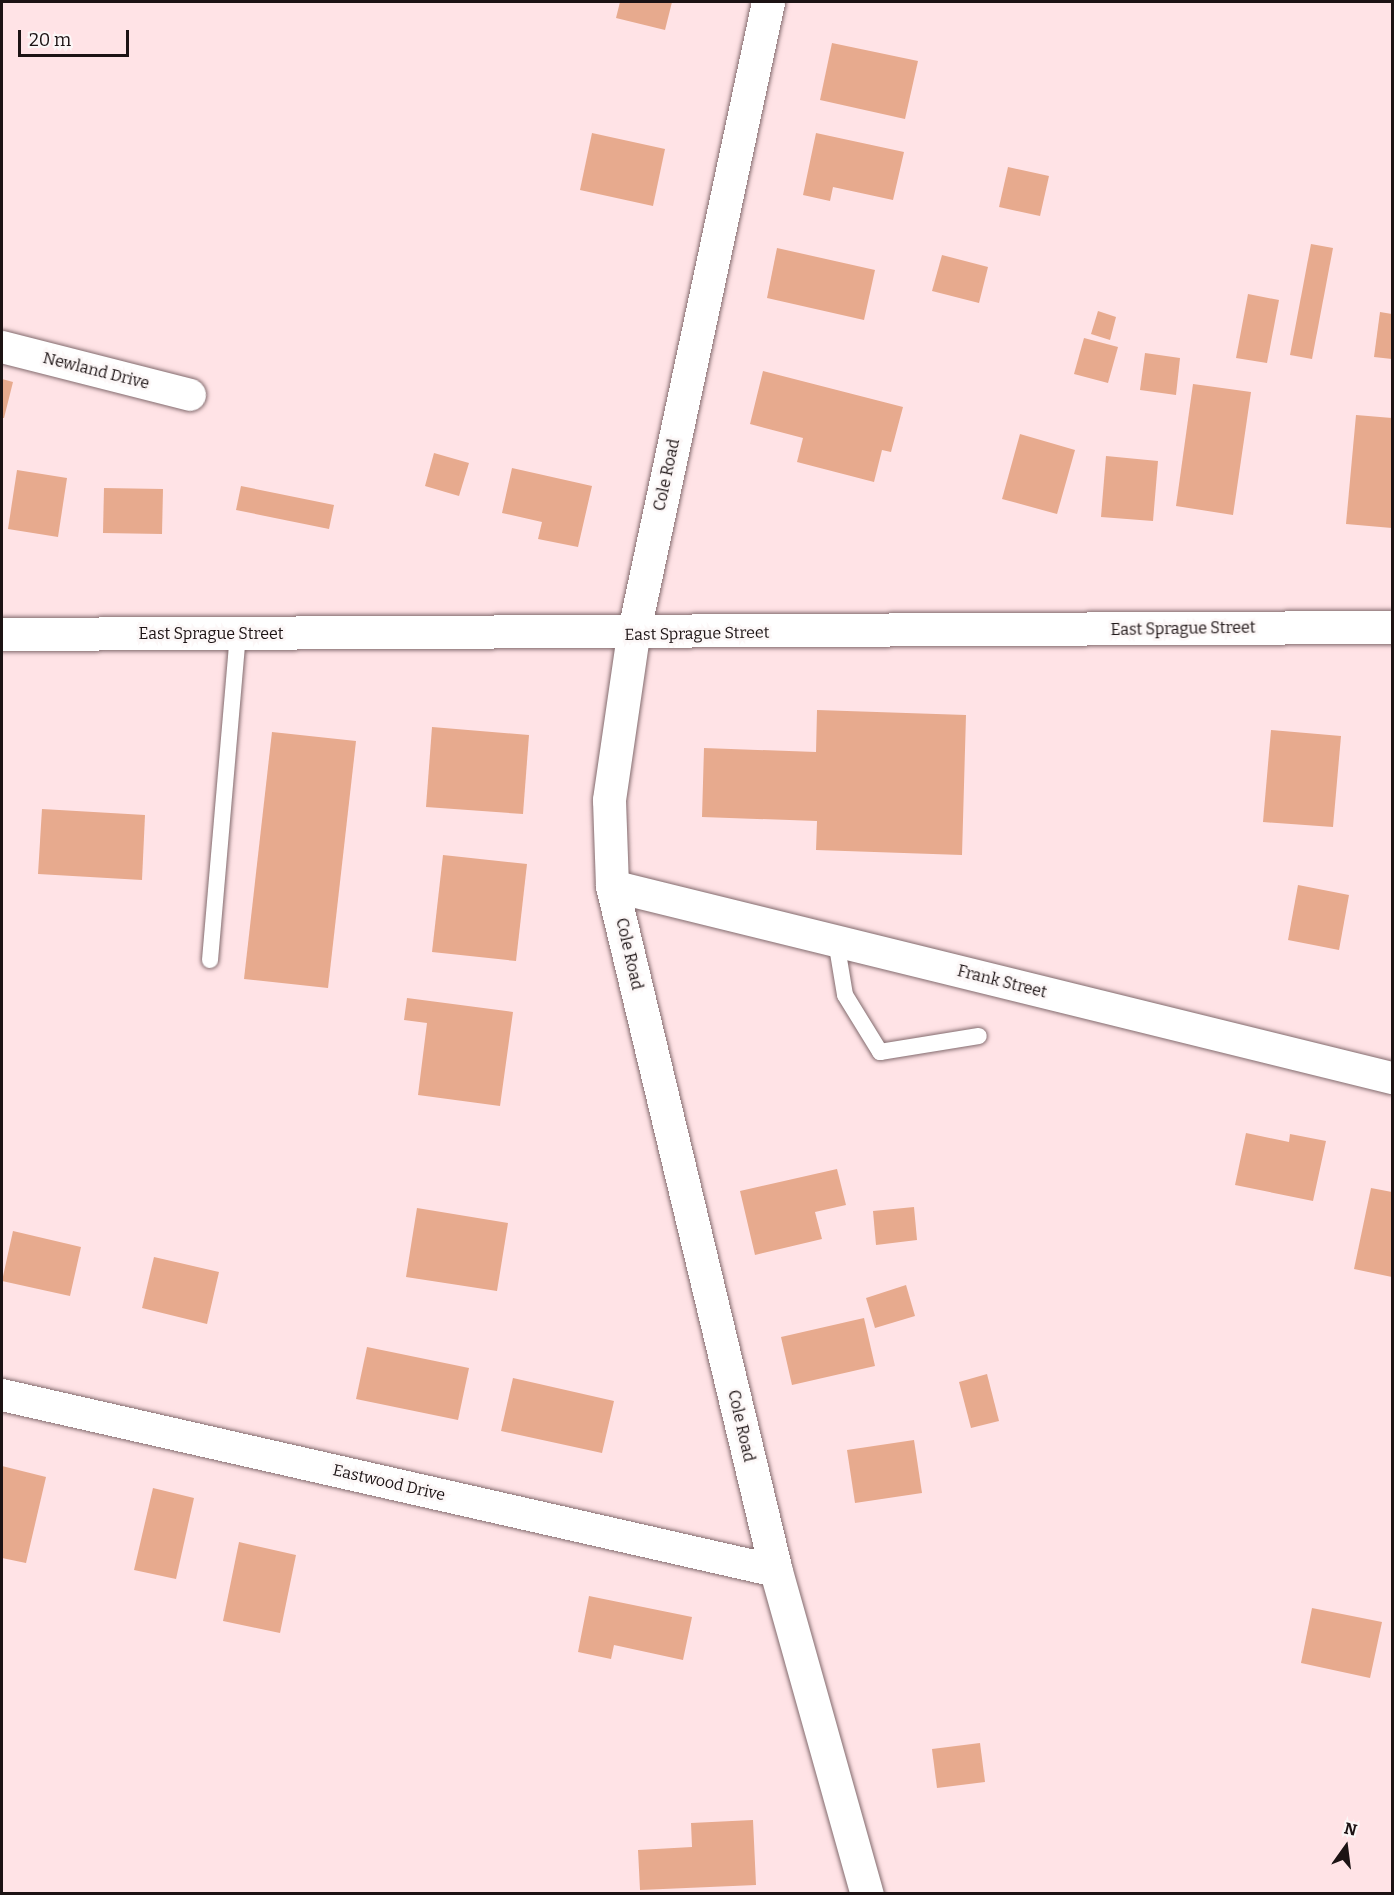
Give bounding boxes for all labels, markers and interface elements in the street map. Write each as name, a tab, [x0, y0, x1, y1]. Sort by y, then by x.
scale bar	[21, 18, 132, 56]
text: 20 m	[29, 29, 71, 51]
street label: Newland Drive	[41, 349, 151, 393]
street label: Cole Road	[650, 437, 684, 513]
street label: East Sprague Street	[1110, 618, 1256, 640]
street label: East Sprague Street	[624, 623, 770, 645]
street label: East Sprague Street	[139, 624, 283, 644]
street label: Cole Road	[611, 916, 647, 992]
street label: Frank Street	[955, 962, 1049, 1002]
street label: Cole Road	[723, 1388, 759, 1464]
street label: Eastwood Drive	[331, 1461, 447, 1505]
north arrow	[1316, 1817, 1376, 1877]
text: N	[1342, 1818, 1359, 1840]

